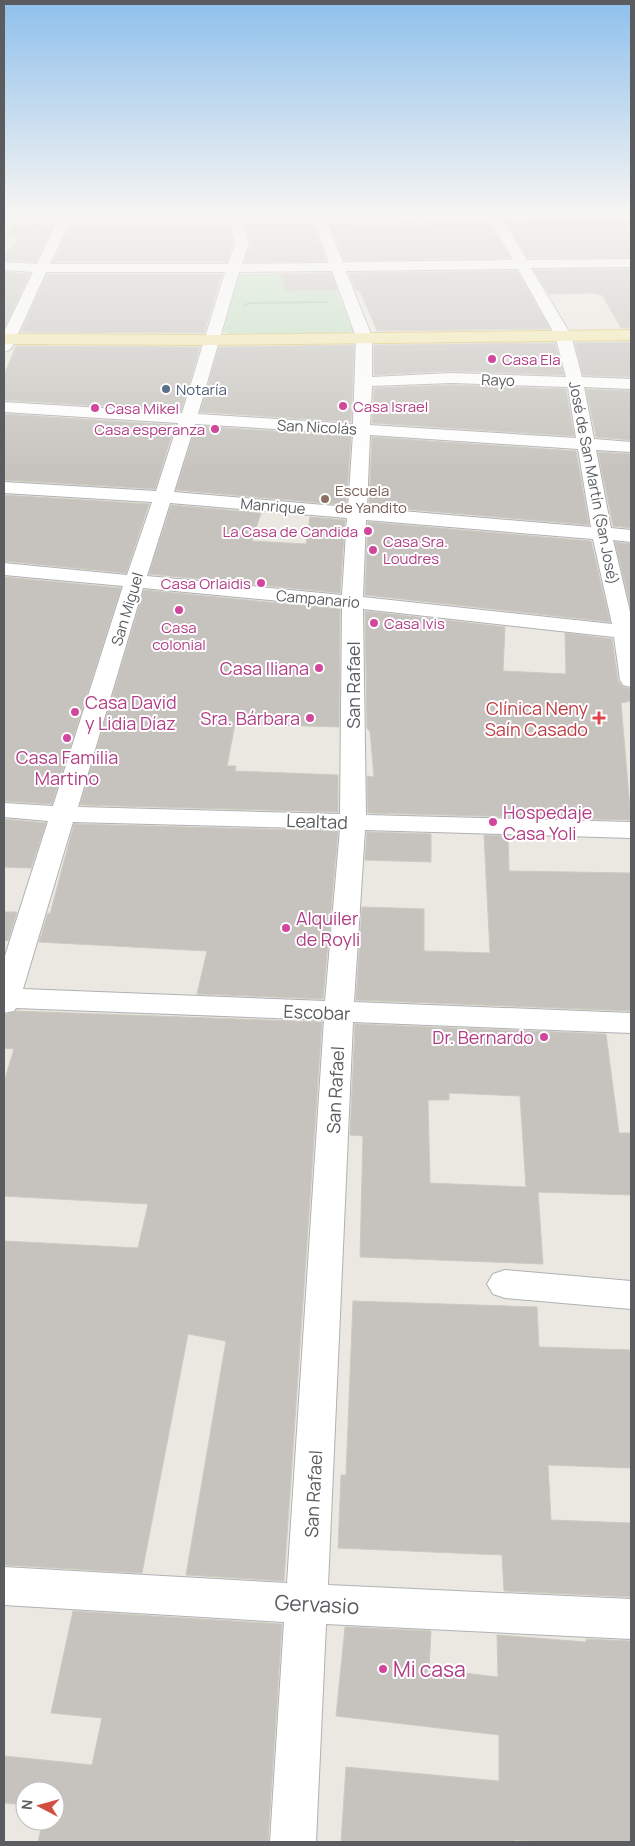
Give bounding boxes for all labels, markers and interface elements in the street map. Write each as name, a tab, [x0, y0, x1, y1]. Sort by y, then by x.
place label: Casa Ela	[502, 349, 561, 370]
marker: Casa Ela	[486, 353, 498, 365]
street label: Rayo	[481, 369, 515, 391]
place label: Notaría	[176, 379, 227, 400]
street label: José de San Martín (San José)	[564, 380, 624, 586]
marker: Notaría	[160, 383, 172, 395]
place label: Casa Israel	[353, 396, 428, 417]
place label: Casa Mikel	[105, 398, 179, 419]
marker: Casa Israel	[337, 400, 349, 412]
marker: Casa Mikel	[89, 402, 101, 414]
street label: San Nicolás	[277, 414, 358, 440]
place label: Casa esperanza	[94, 419, 205, 440]
marker: Casa esperanza	[209, 423, 221, 435]
place label: Escuela de Yandito	[335, 480, 407, 518]
street label: Manrique	[240, 493, 307, 519]
marker: Escuela de Yandito	[319, 493, 331, 505]
place label: La Casa de Candida	[223, 521, 358, 542]
marker: La Casa de Candida	[362, 525, 374, 537]
place label: Casa Sra. Loudres	[383, 531, 448, 569]
marker: Casa Sra. Loudres	[367, 544, 379, 556]
street label: San Miguel	[106, 570, 148, 648]
place label: Casa Orlaidis	[161, 573, 251, 594]
marker: Casa Orlaidis	[255, 577, 267, 589]
street label: Campanario	[275, 585, 361, 613]
marker: Casa colonial	[173, 604, 185, 616]
place label: Casa Ivis	[384, 613, 445, 634]
place label: Casa colonial	[152, 617, 206, 655]
marker: Casa Ivis	[368, 617, 380, 629]
street label: San Rafael	[341, 641, 365, 729]
place label: Casa Iliana	[220, 656, 309, 680]
marker: Casa Iliana	[313, 662, 325, 674]
place label: Casa David y Lidia Díaz	[85, 690, 177, 735]
place label: Clínica Neny Saín Casado	[485, 696, 588, 741]
marker: Casa David y Lidia Díaz	[69, 706, 81, 718]
place label: Sra. Bárbara	[200, 706, 300, 730]
marker: Clínica Neny Saín Casado	[592, 711, 606, 725]
marker: Sra. Bárbara	[304, 712, 316, 724]
marker: Casa Familia Martino	[61, 732, 73, 744]
place label: Casa Familia Martino	[16, 745, 118, 790]
place label: Hospedaje Casa Yoli	[503, 800, 592, 845]
street label: Lealtad	[286, 808, 348, 834]
marker: Hospedaje Casa Yoli	[487, 816, 499, 828]
place label: Alquiler de Royli	[296, 906, 360, 951]
marker: Alquiler de Royli	[280, 922, 292, 934]
street label: Escobar	[283, 999, 352, 1025]
place label: Dr. Bernardo	[432, 1025, 534, 1049]
marker: Dr. Bernardo	[538, 1031, 550, 1043]
street label: San Rafael	[321, 1046, 349, 1134]
street label: San Rafael	[299, 1450, 327, 1538]
street label: Gervasio	[274, 1588, 360, 1620]
place label: Mi casa	[393, 1655, 466, 1683]
marker: Mi casa	[377, 1663, 389, 1675]
north arrow	[15, 1781, 65, 1831]
text: N	[17, 1799, 37, 1811]

